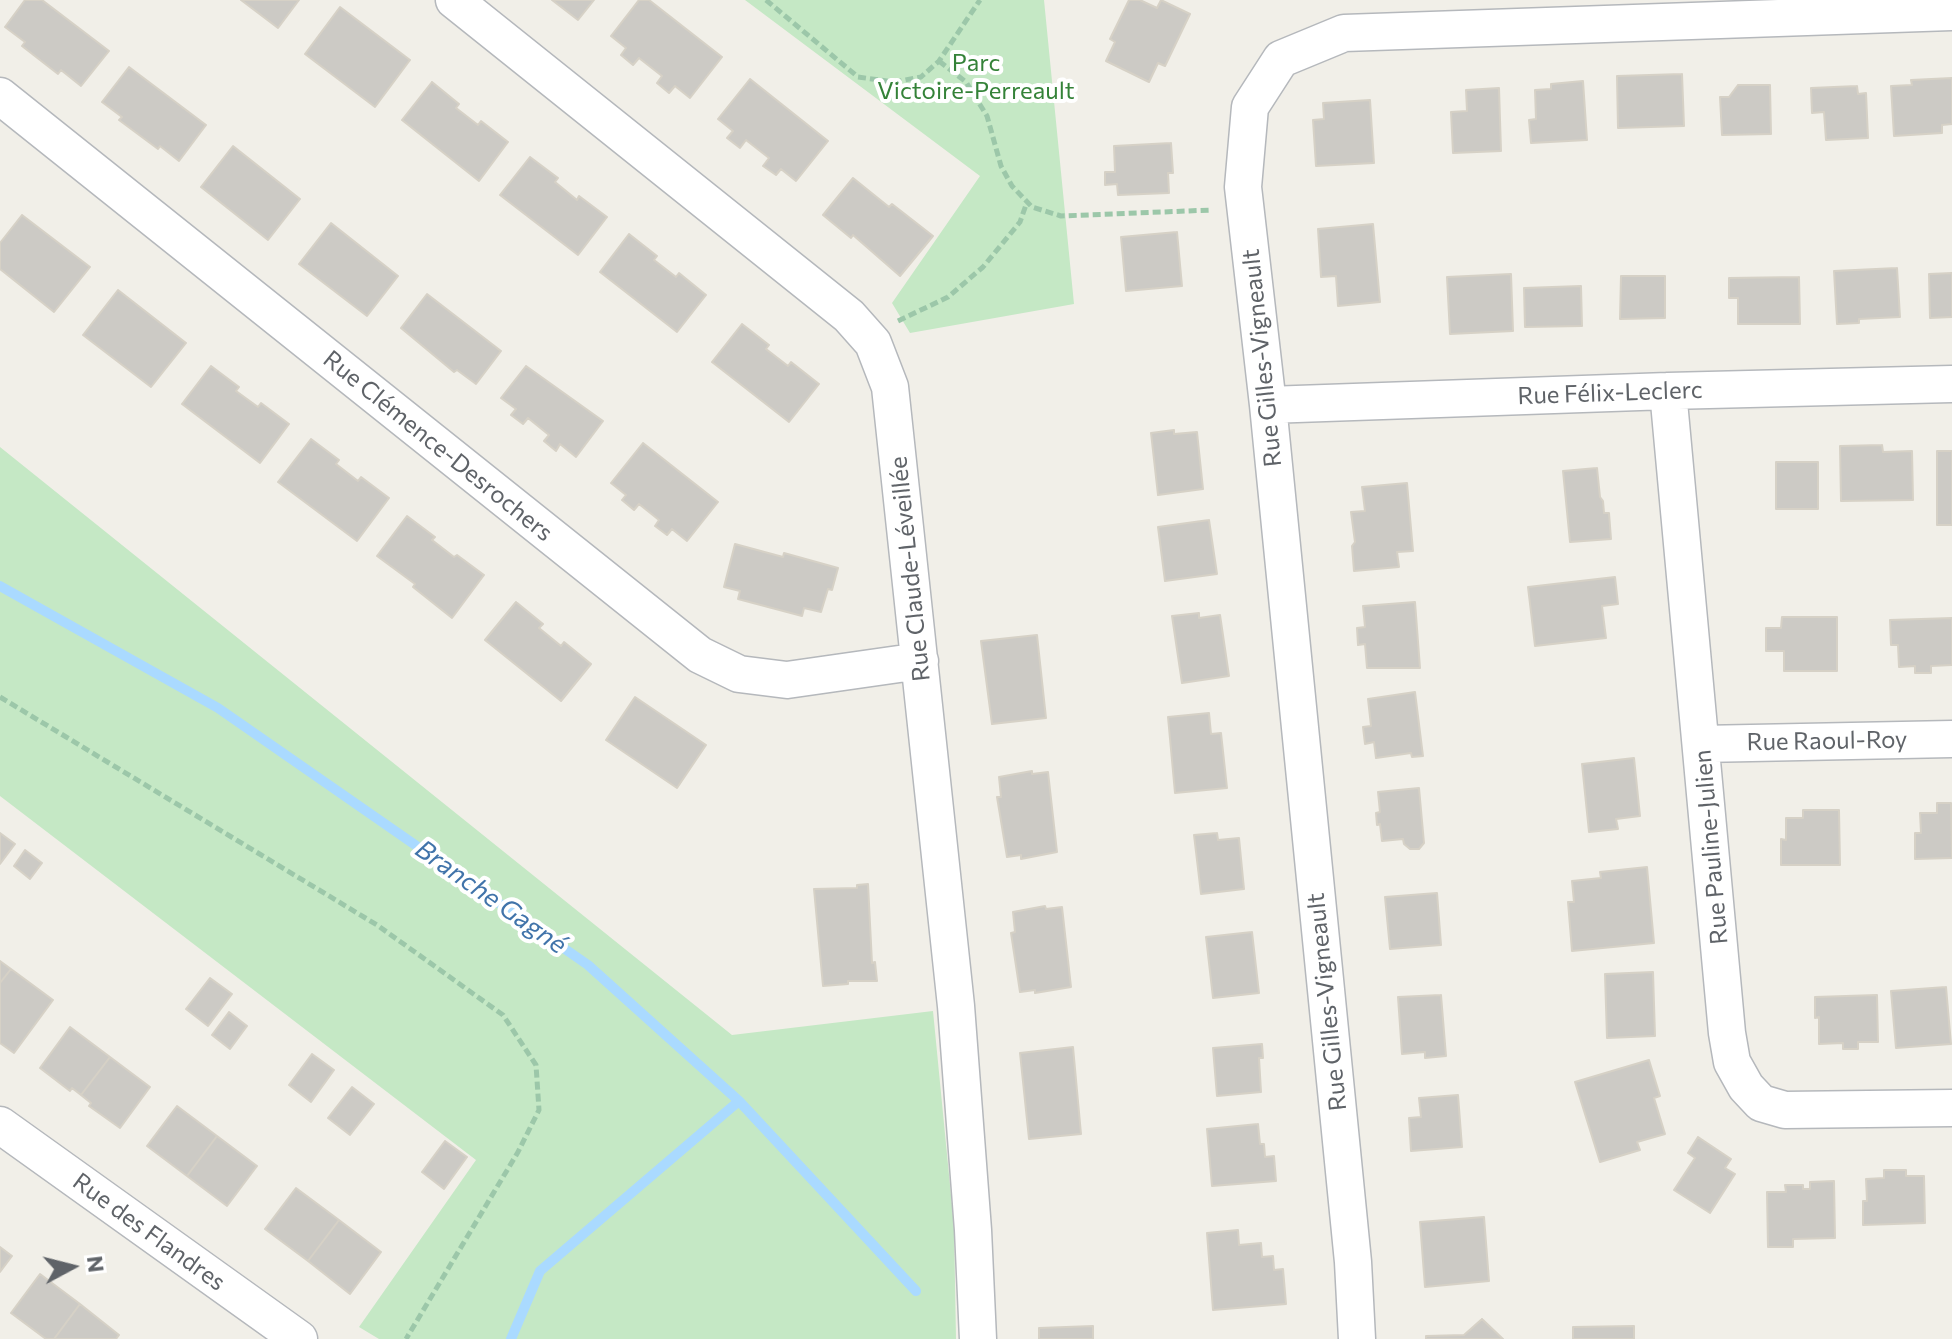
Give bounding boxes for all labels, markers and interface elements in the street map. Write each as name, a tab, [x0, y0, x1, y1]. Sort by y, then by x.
park label: Parc Victoire-Perreault	[877, 49, 1075, 105]
street label: Rue Gilles-Vigneault	[1236, 248, 1288, 468]
street label: Rue Clémence-Desrochers	[317, 345, 559, 547]
street label: Rue Félix-Leclerc	[1517, 375, 1703, 411]
street label: Rue Claude-Léveillée	[884, 455, 936, 683]
street label: Rue Raoul-Roy	[1746, 725, 1908, 757]
street label: Rue Pauline-Julien	[1688, 748, 1734, 946]
water label: Branche Gagné	[409, 833, 573, 961]
street label: Rue Gilles-Vigneault	[1301, 892, 1353, 1112]
street label: Rue des Flandres	[67, 1167, 231, 1297]
north arrow	[32, 1227, 112, 1307]
text: N	[82, 1254, 111, 1274]

